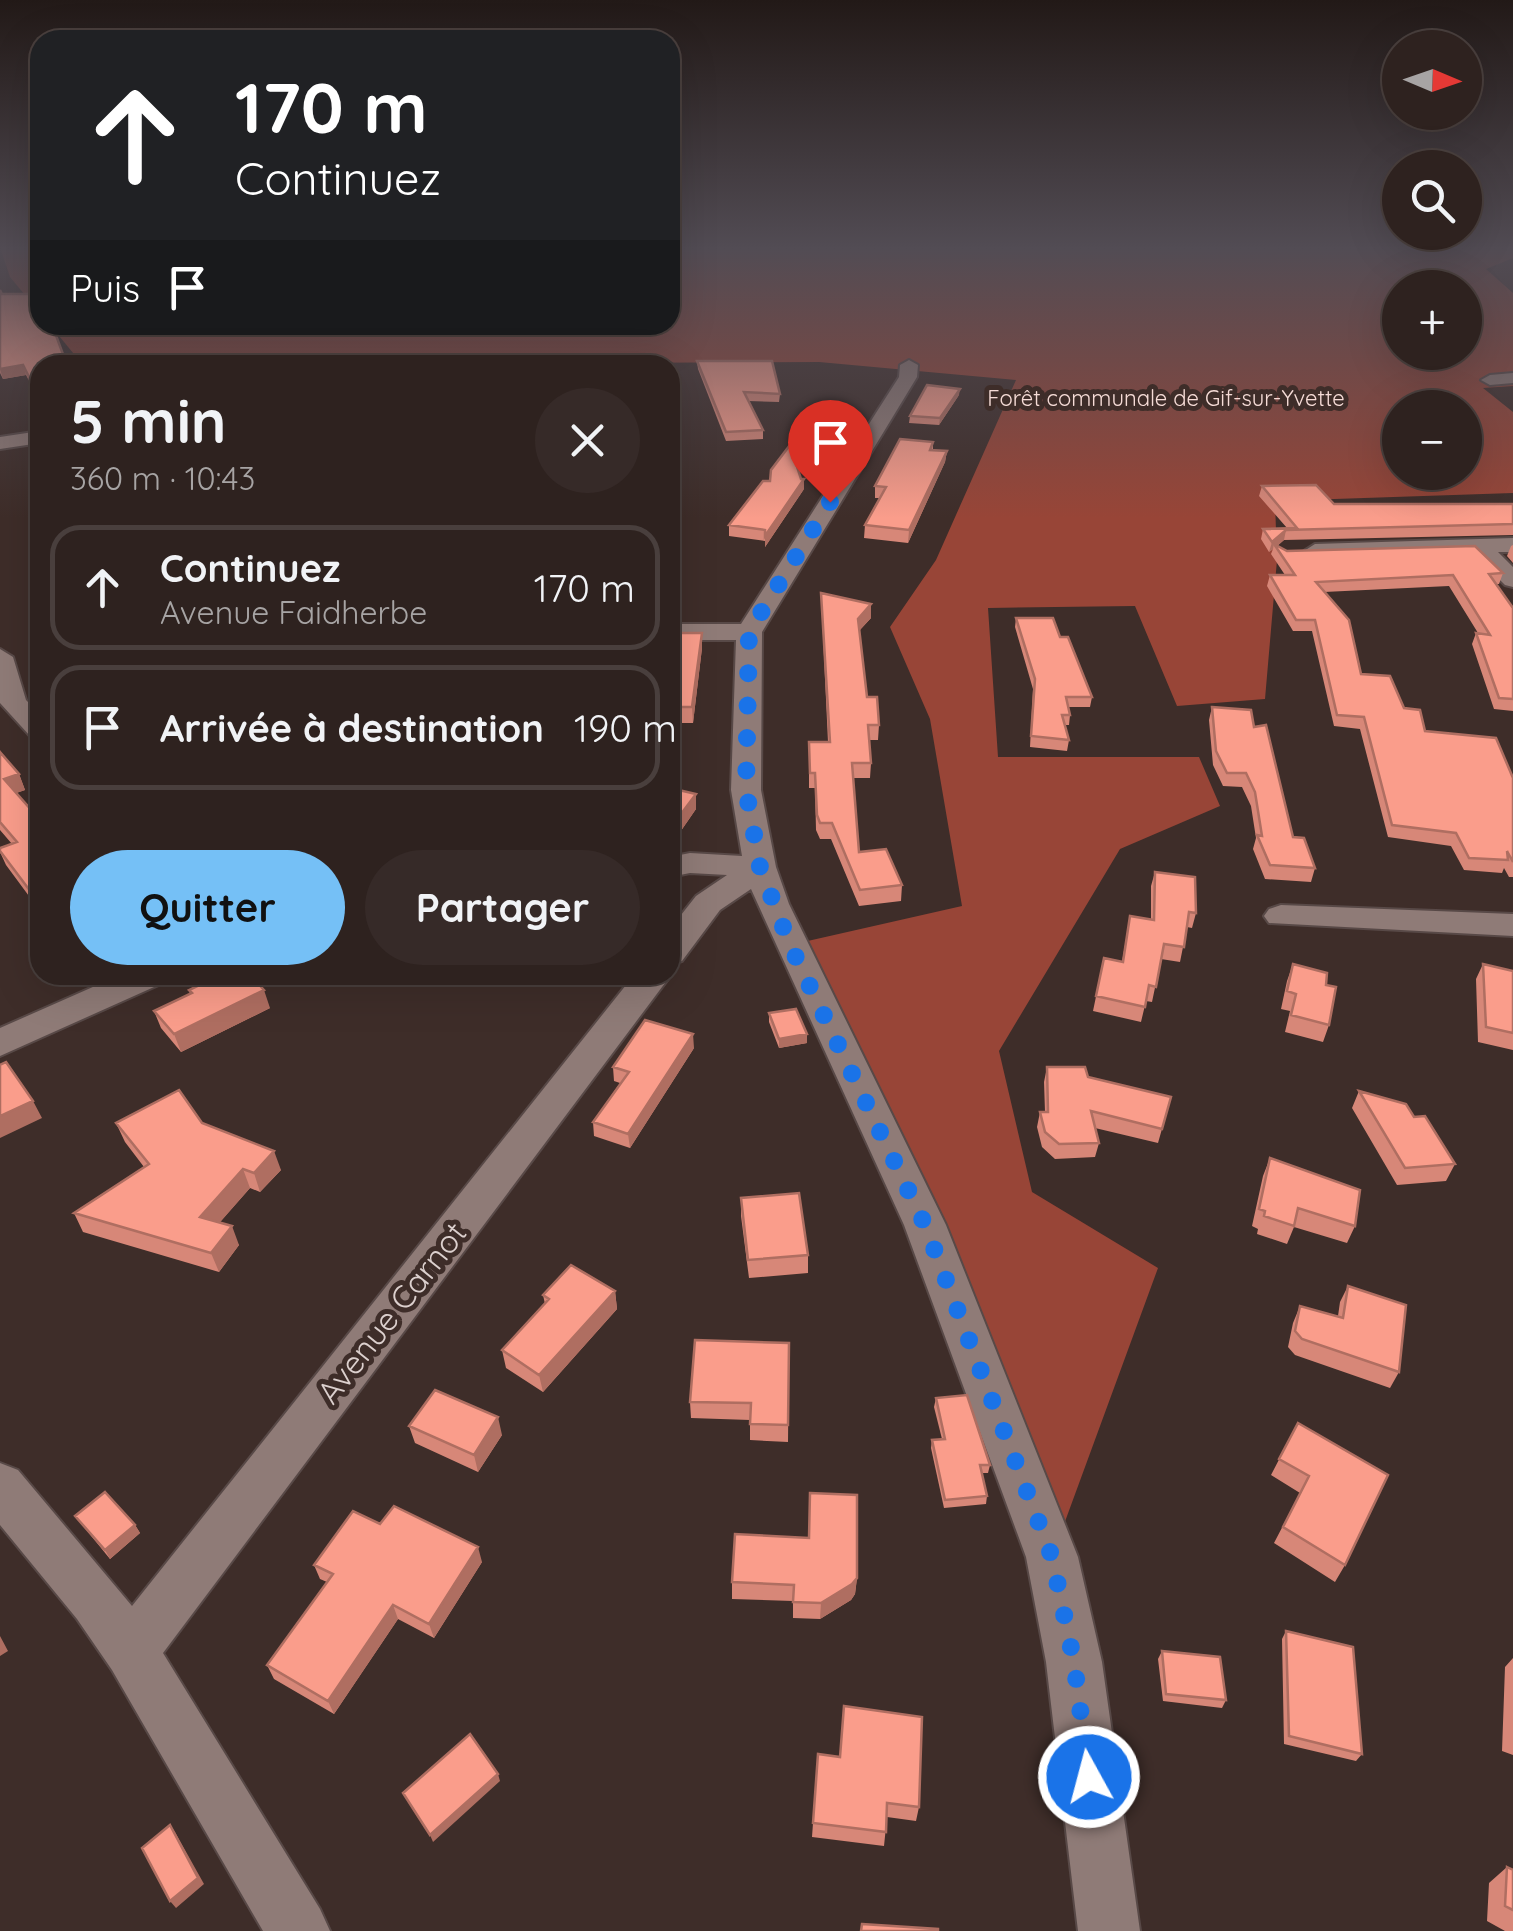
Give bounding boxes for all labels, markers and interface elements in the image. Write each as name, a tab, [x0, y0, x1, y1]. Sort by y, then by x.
north arrow	[1382, 30, 1482, 130]
map controls	[1382, 30, 1482, 490]
text: 170 m	[235, 63, 428, 151]
icon: ahead	[70, 70, 200, 200]
text: Continuez	[235, 150, 441, 206]
button: search	[1382, 150, 1482, 250]
icon: arrive	[160, 260, 215, 315]
text: Puis	[70, 264, 140, 312]
button: +	[1382, 270, 1482, 370]
text: 5 min	[70, 383, 227, 458]
park label: Forêt communale de Gif-sur-Yvette	[987, 384, 1345, 412]
button: close	[535, 388, 640, 493]
button: −	[1382, 390, 1482, 490]
pin	[788, 400, 873, 503]
icon: arrive	[803, 415, 858, 470]
text: 360 m · 10:43	[70, 458, 255, 498]
text: Continuez	[160, 544, 340, 592]
icon: ahead	[75, 560, 130, 615]
text: 170 m	[534, 564, 635, 612]
text: Avenue Faidherbe	[160, 592, 427, 632]
icon: arrive	[75, 700, 130, 755]
text: Arrivée à destination	[160, 704, 544, 752]
text: 190 m	[574, 704, 677, 752]
button: Quitter	[70, 850, 345, 965]
button: Partager	[365, 850, 640, 965]
street label: Avenue Carnot	[308, 1214, 475, 1411]
position arrow	[1037, 1725, 1141, 1829]

